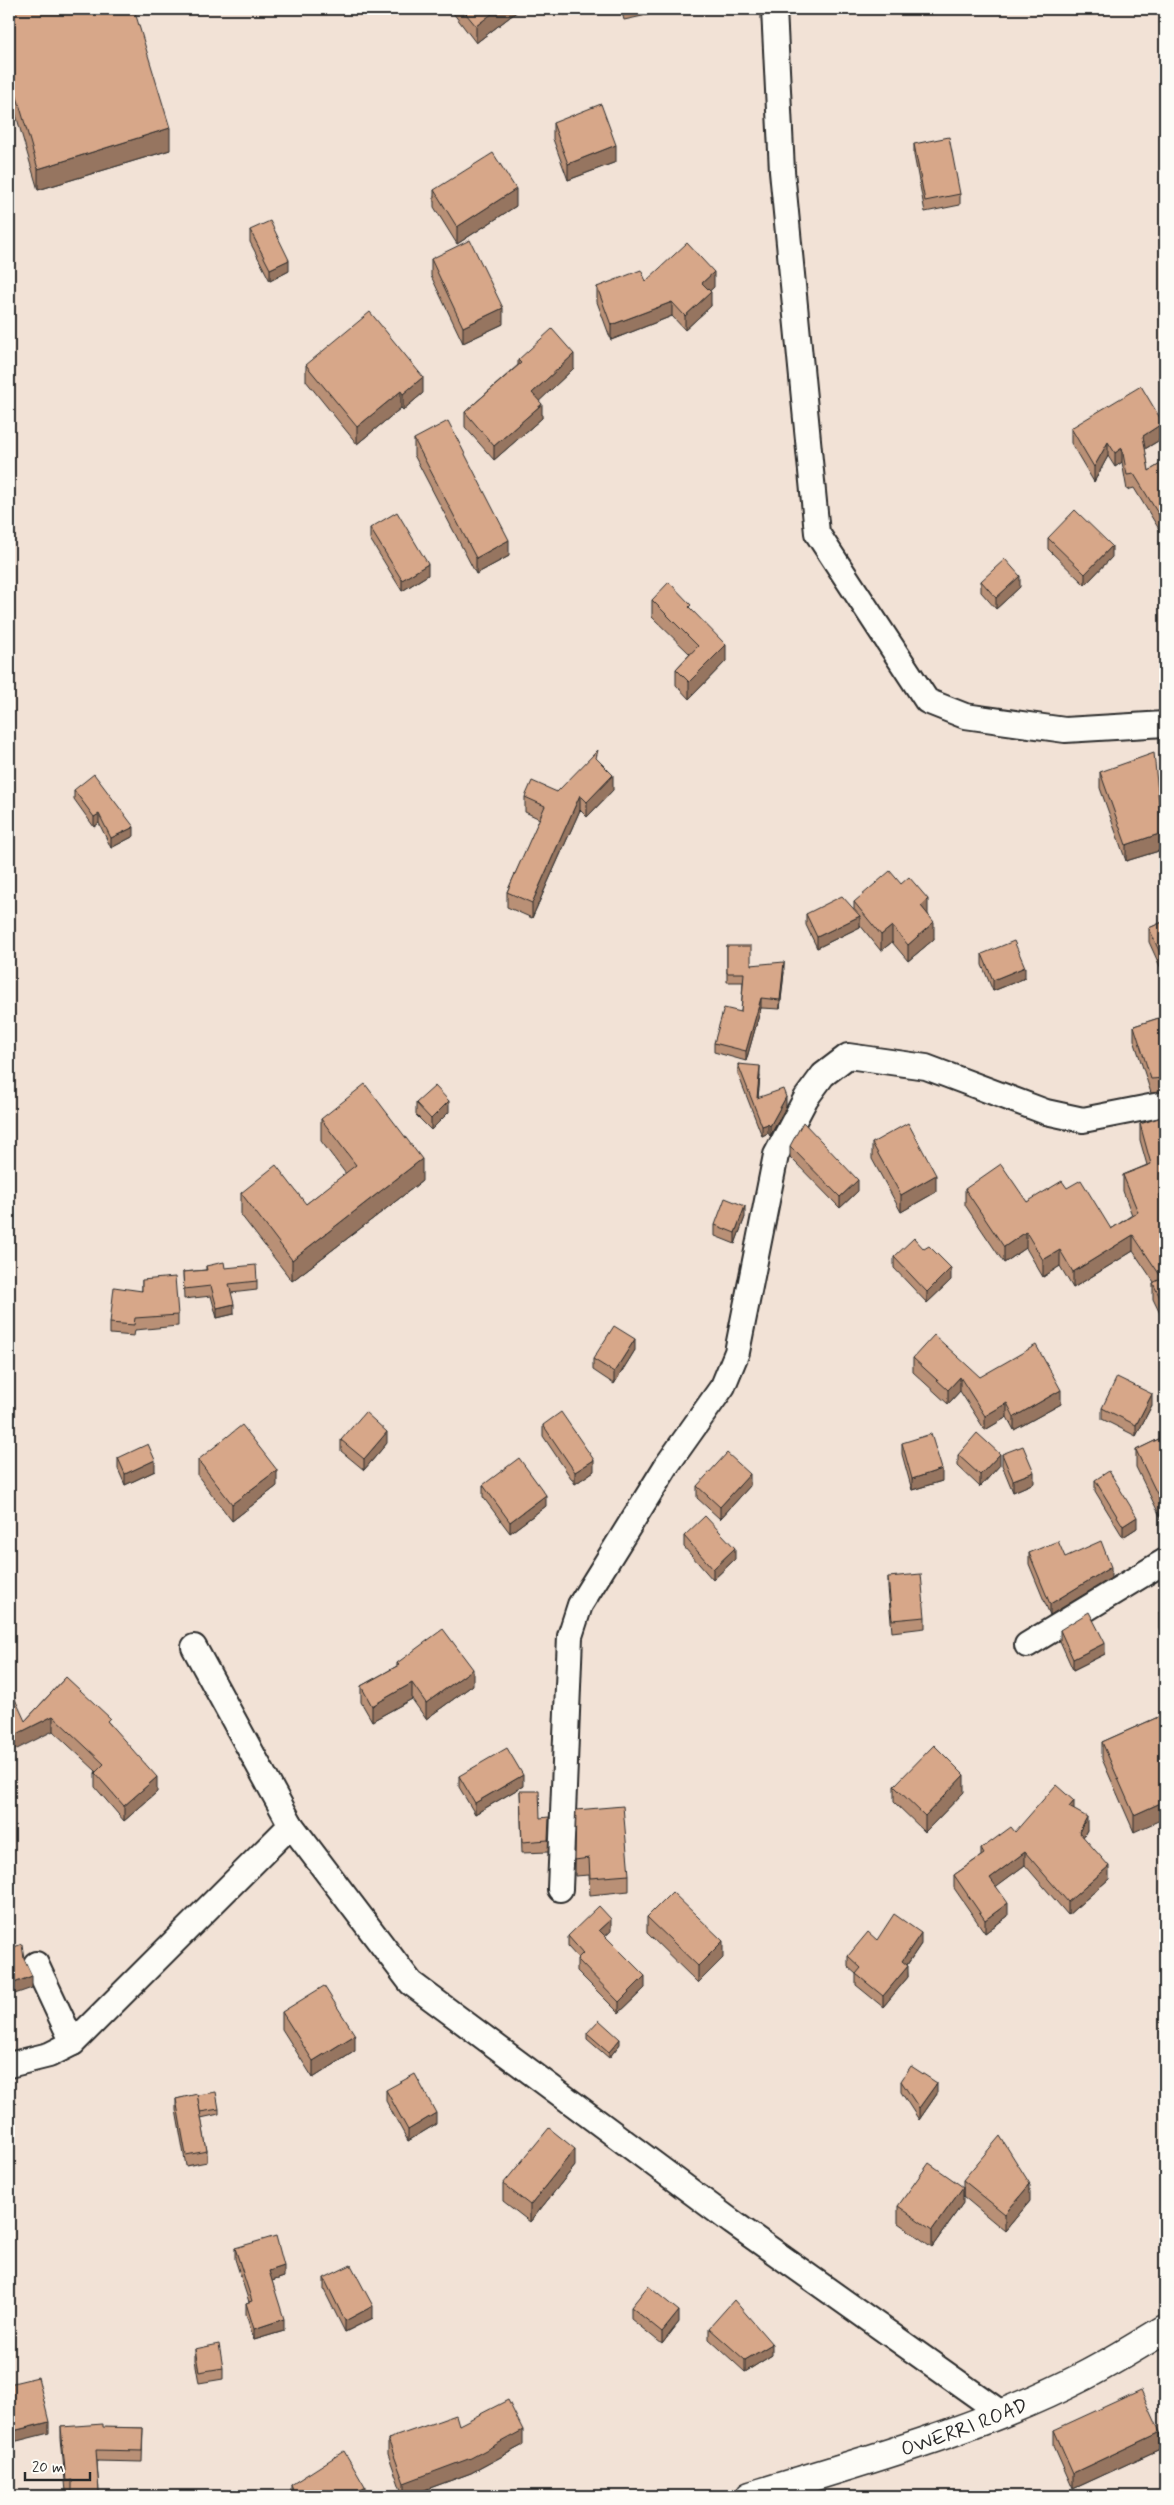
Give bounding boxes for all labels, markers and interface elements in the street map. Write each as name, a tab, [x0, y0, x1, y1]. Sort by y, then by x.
street label: OWERRI ROAD	[898, 2392, 1032, 2464]
scale bar	[25, 2450, 90, 2482]
text: 20 m	[32, 2458, 64, 2478]

